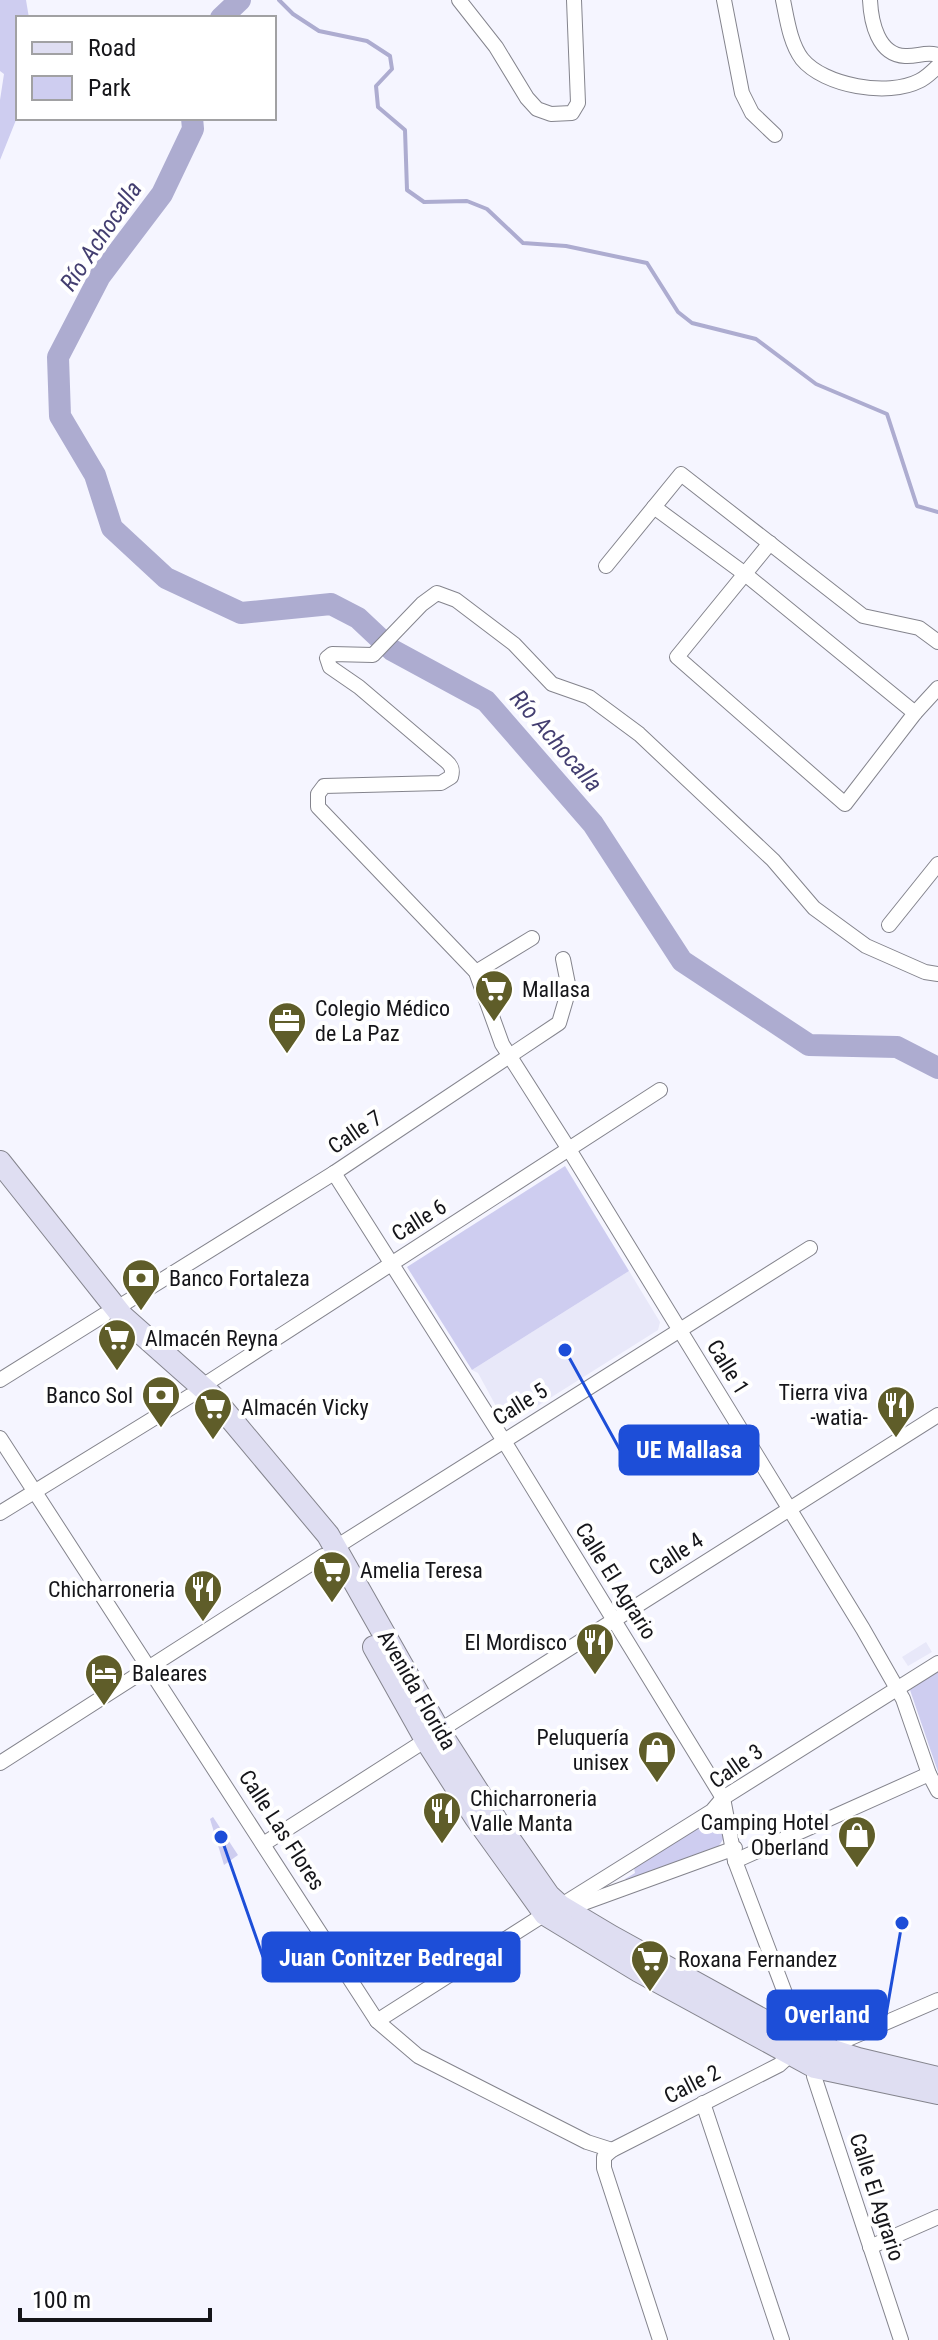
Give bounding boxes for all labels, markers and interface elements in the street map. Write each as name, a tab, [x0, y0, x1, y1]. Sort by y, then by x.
legend	[16, 16, 276, 120]
text: Road	[88, 34, 136, 62]
text: Park	[88, 74, 131, 102]
water label: Río Achocalla	[54, 176, 148, 296]
water label: Río Achocalla	[504, 684, 608, 798]
supermarket icon: Mallasa	[473, 968, 515, 1023]
place label: Mallasa	[522, 977, 590, 1002]
place label: Colegio Médico de La Paz	[315, 996, 450, 1046]
office icon: Colegio Médico de La Paz	[266, 1000, 308, 1055]
street label: Calle 7	[323, 1105, 387, 1159]
street label: Calle 6	[387, 1194, 451, 1246]
bank icon: Banco Fortaleza	[120, 1257, 162, 1312]
place label: Banco Fortaleza	[169, 1266, 310, 1291]
supermarket icon: Almacén Reyna	[96, 1317, 138, 1372]
place label: Almacén Reyna	[145, 1326, 278, 1351]
street label: Calle 1	[702, 1335, 754, 1399]
bank icon: Banco Sol	[140, 1374, 182, 1429]
street label: Calle 5	[488, 1378, 552, 1430]
place label: Tierra viva -watia-	[778, 1380, 868, 1430]
place label: Banco Sol	[46, 1383, 133, 1408]
restaurant icon: Tierra viva -watia-	[875, 1384, 917, 1439]
supermarket icon: Almacén Vicky	[192, 1386, 234, 1441]
place label: Almacén Vicky	[241, 1395, 369, 1420]
callout: UE Mallasa	[620, 1426, 758, 1474]
text: UE Mallasa	[636, 1436, 742, 1464]
street label: Calle El Agrario	[570, 1518, 662, 1644]
street label: Calle 4	[644, 1527, 708, 1581]
supermarket icon: Amelia Teresa	[311, 1549, 353, 1604]
place label: Amelia Teresa	[360, 1558, 483, 1583]
restaurant icon: Chicharroneria	[182, 1568, 224, 1623]
place label: Chicharroneria	[48, 1577, 175, 1602]
restaurant icon: El Mordisco	[574, 1621, 616, 1676]
street label: Avenida Florida	[373, 1626, 461, 1754]
place label: El Mordisco	[465, 1630, 567, 1655]
hotel icon: Baleares	[83, 1652, 125, 1707]
place label: Baleares	[132, 1661, 207, 1686]
place label: Peluquería unisex	[537, 1725, 629, 1775]
shop icon: Peluquería unisex	[636, 1729, 678, 1784]
street label: Calle 3	[705, 1739, 767, 1793]
street label: Calle Las Flores	[234, 1765, 330, 1895]
place label: Chicharroneria Valle Manta	[470, 1786, 597, 1836]
restaurant icon: Chicharroneria Valle Manta	[421, 1790, 463, 1845]
place label: Camping Hotel Oberland	[700, 1810, 829, 1860]
shop icon: Camping Hotel Oberland	[836, 1814, 878, 1869]
callout: Juan Conitzer Bedregal	[263, 1933, 519, 1981]
supermarket icon: Roxana Fernandez	[629, 1938, 671, 1993]
text: Juan Conitzer Bedregal	[279, 1944, 503, 1972]
place label: Roxana Fernandez	[678, 1947, 837, 1972]
callout: Overland	[768, 1991, 886, 2039]
text: Overland	[784, 2001, 870, 2029]
street label: Calle 2	[660, 2059, 724, 2109]
street label: Calle El Agrario	[845, 2130, 909, 2264]
scale bar	[20, 2272, 210, 2322]
text: 100 m	[32, 2286, 91, 2314]

